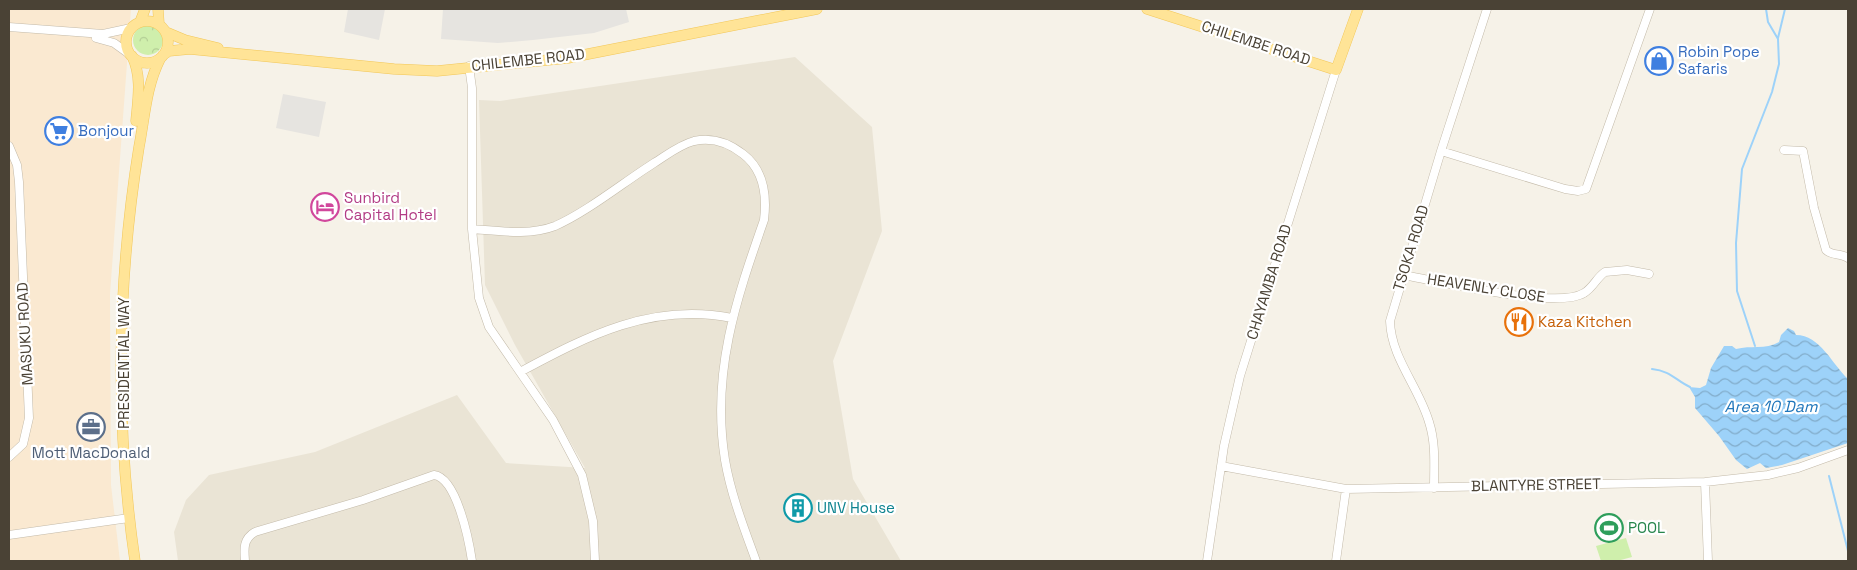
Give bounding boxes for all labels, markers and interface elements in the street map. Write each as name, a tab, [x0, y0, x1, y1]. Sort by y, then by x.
street label: CHILEMBE ROAD	[1199, 16, 1313, 69]
place label: Robin Pope Safaris	[1678, 42, 1760, 78]
street label: CHILEMBE ROAD	[470, 44, 586, 75]
shop icon: Robin Pope Safaris	[1644, 46, 1674, 76]
supermarket icon: Bonjour	[44, 116, 74, 146]
place label: Bonjour	[78, 121, 135, 140]
place label: Sunbird Capital Hotel	[344, 188, 437, 224]
hotel icon: Sunbird Capital Hotel	[310, 192, 340, 222]
street label: TSOKA ROAD	[1388, 203, 1433, 293]
street label: CHAYAMBA ROAD	[1242, 222, 1295, 342]
street label: HEAVENLY CLOSE	[1426, 269, 1546, 306]
street label: MASUKU ROAD	[12, 282, 37, 386]
street label: PRESIDENTIAL WAY	[114, 297, 133, 429]
restaurant icon: Kaza Kitchen	[1504, 307, 1534, 337]
place label: Kaza Kitchen	[1538, 312, 1632, 331]
water label: Area 10 Dam	[1724, 396, 1819, 417]
office icon: Mott MacDonald	[76, 412, 106, 442]
place label: Mott MacDonald	[32, 443, 150, 462]
street label: BLANTYRE STREET	[1471, 474, 1601, 495]
building icon: UNV House	[783, 493, 813, 523]
place label: UNV House	[817, 498, 895, 517]
sports icon: POOL	[1594, 513, 1624, 543]
place label: POOL	[1628, 518, 1665, 537]

